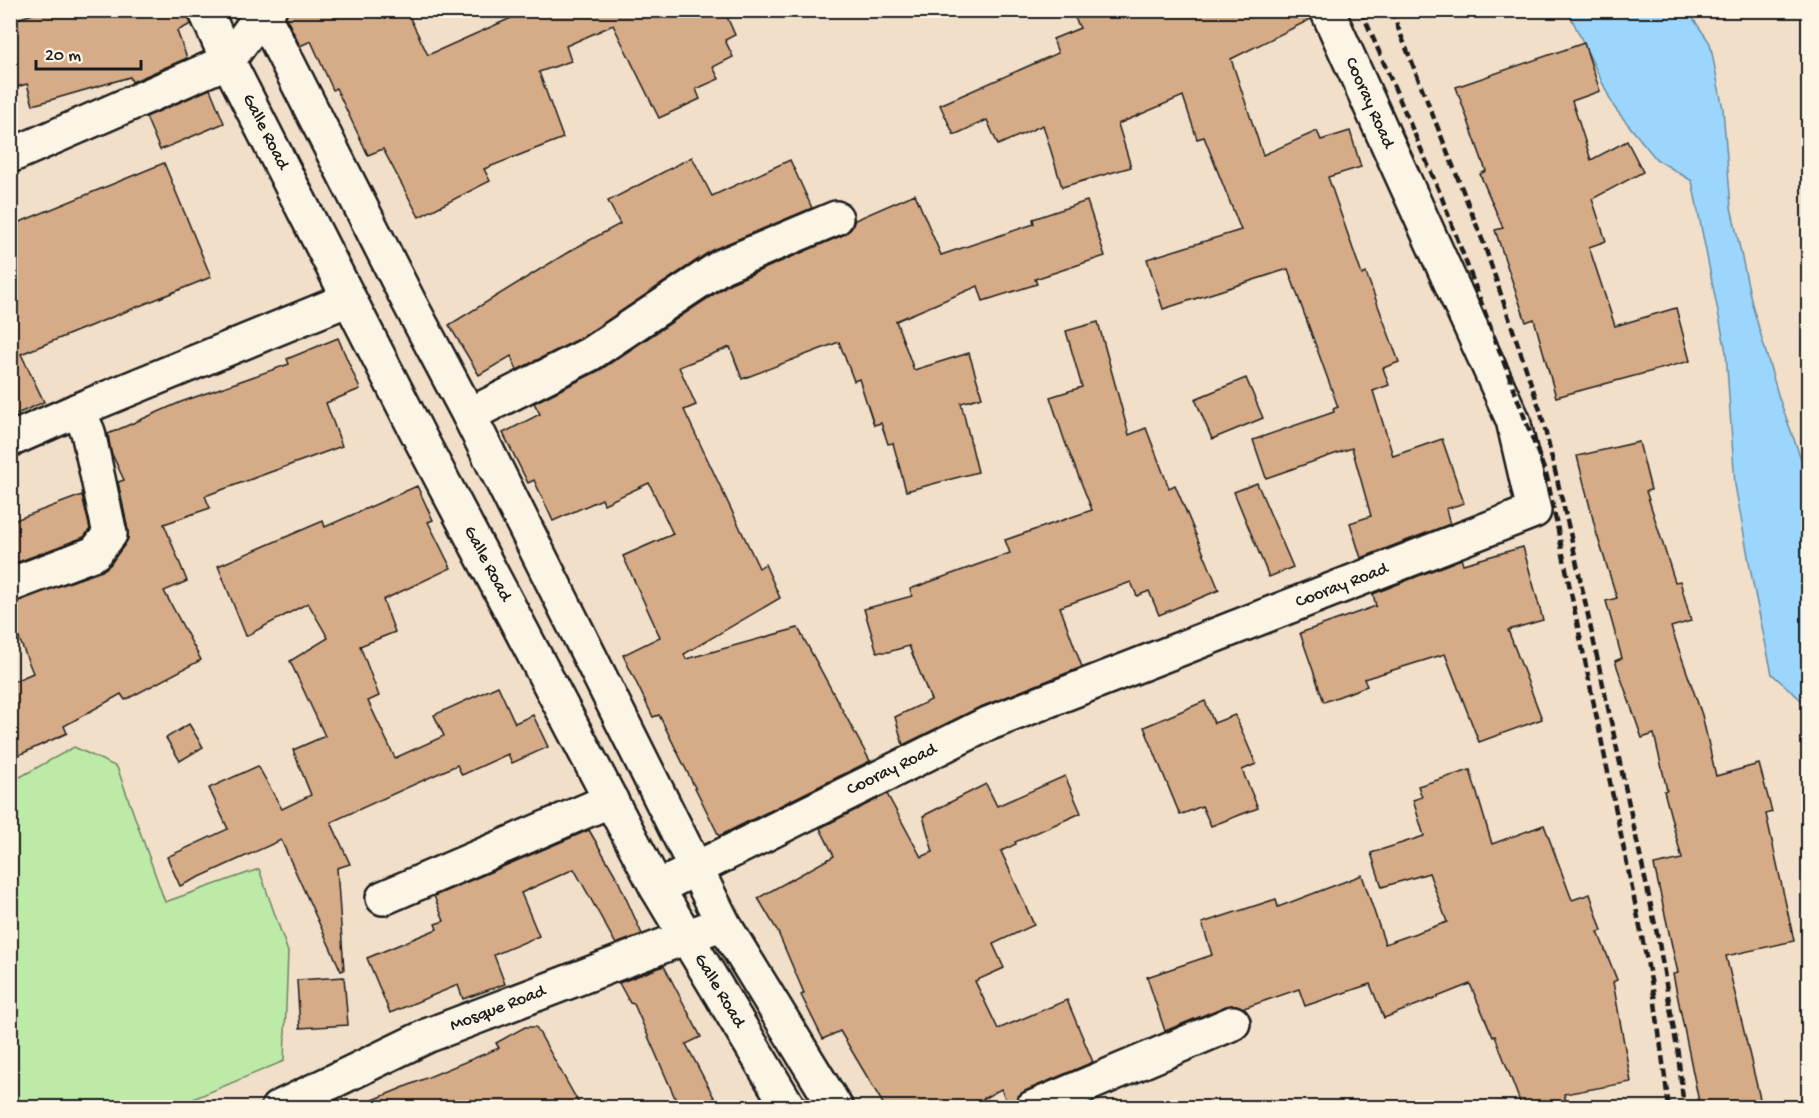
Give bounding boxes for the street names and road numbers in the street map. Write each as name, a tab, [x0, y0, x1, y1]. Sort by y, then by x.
street label: Cooray Road	[1340, 54, 1399, 153]
street label: Galle Road	[237, 91, 294, 175]
street label: Galle Road	[458, 523, 516, 606]
street label: Cooray Road	[1293, 558, 1393, 613]
street label: Cooray Road	[844, 739, 942, 801]
street label: Galle Road	[689, 950, 750, 1033]
street label: Mosque Road	[447, 981, 550, 1037]

